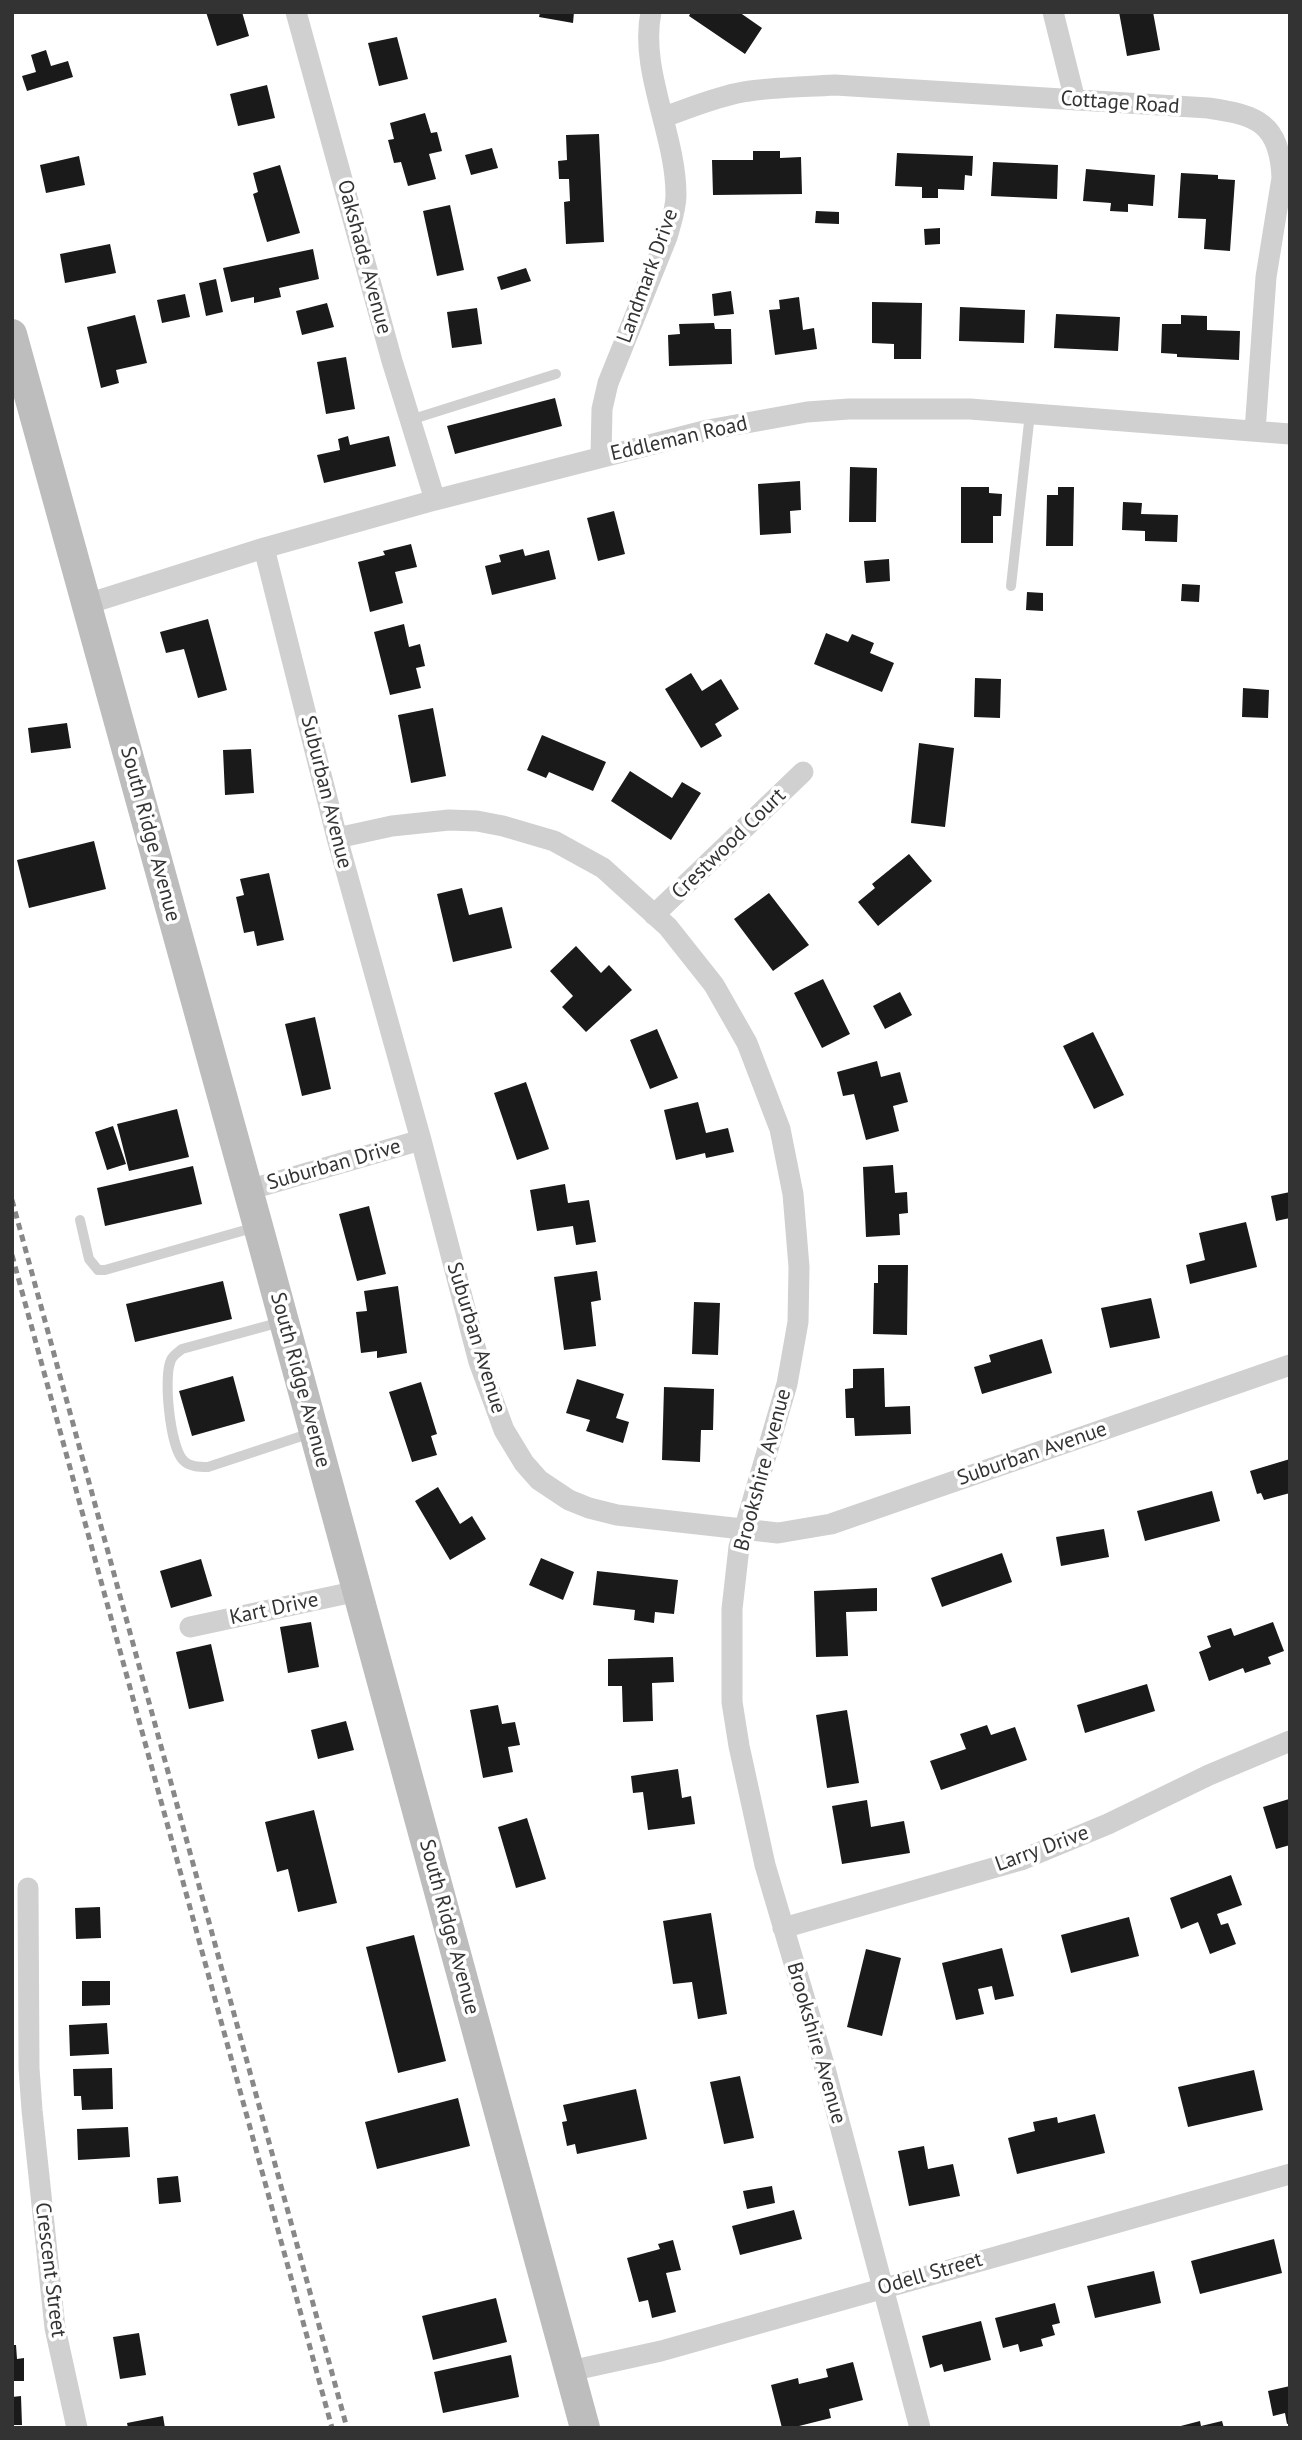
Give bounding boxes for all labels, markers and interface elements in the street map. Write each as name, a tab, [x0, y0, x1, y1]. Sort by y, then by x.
street label: Cottage Road	[1060, 86, 1180, 120]
street label: Oakshade Avenue	[331, 177, 397, 337]
street label: Landmark Drive	[612, 205, 684, 347]
street label: Eddleman Road	[608, 411, 750, 467]
street label: Suburban Avenue	[295, 713, 357, 871]
street label: South Ridge Avenue	[114, 744, 186, 924]
street label: Crestwood Court	[667, 783, 791, 905]
street label: Suburban Drive	[264, 1134, 404, 1196]
street label: Suburban Avenue	[441, 1259, 511, 1417]
street label: South Ridge Avenue	[264, 1290, 336, 1470]
street label: Brookshire Avenue	[729, 1386, 797, 1554]
street label: Suburban Avenue	[954, 1417, 1110, 1491]
street label: Kart Drive	[227, 1587, 321, 1631]
street label: Larry Drive	[992, 1820, 1092, 1878]
street label: South Ridge Avenue	[413, 1837, 485, 2017]
street label: Brookshire Avenue	[781, 1959, 851, 2127]
street label: Crescent Street	[29, 2201, 71, 2339]
street label: Odell Street	[875, 2247, 985, 2301]

